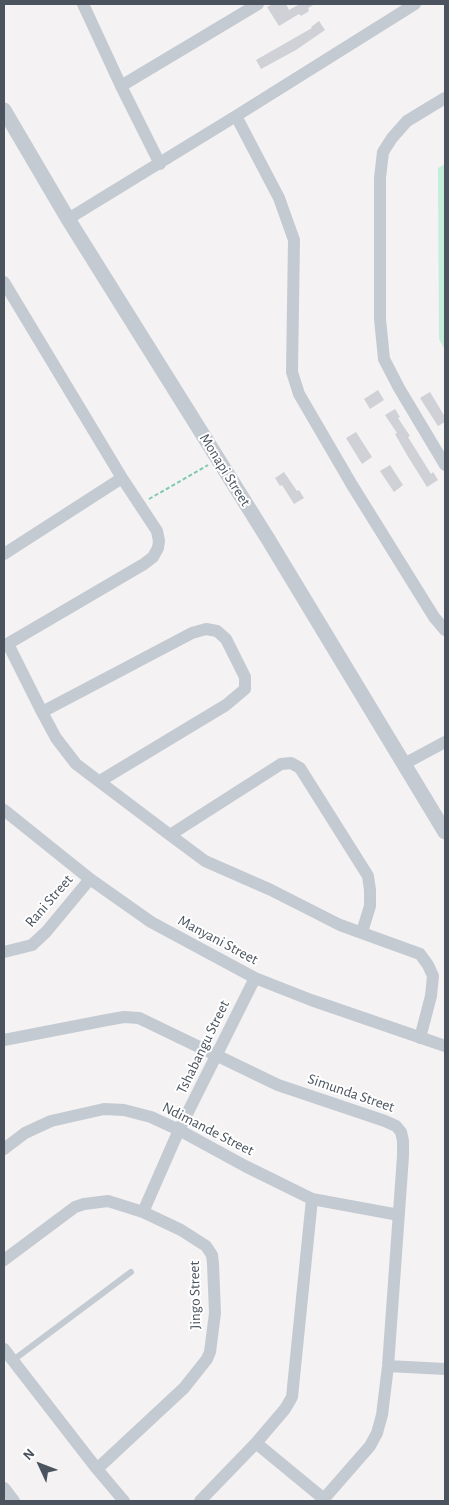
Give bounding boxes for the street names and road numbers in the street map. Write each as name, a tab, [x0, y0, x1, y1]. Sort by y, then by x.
street label: Monapi Street	[196, 430, 254, 510]
street label: Rani Street	[21, 871, 77, 931]
street label: Manyani Street	[175, 911, 261, 969]
street label: Tshabangu Street	[173, 997, 233, 1097]
street label: Simunda Street	[305, 1070, 397, 1116]
street label: Ndimande Street	[159, 1098, 257, 1160]
street label: Jingo Street	[185, 1261, 205, 1329]

